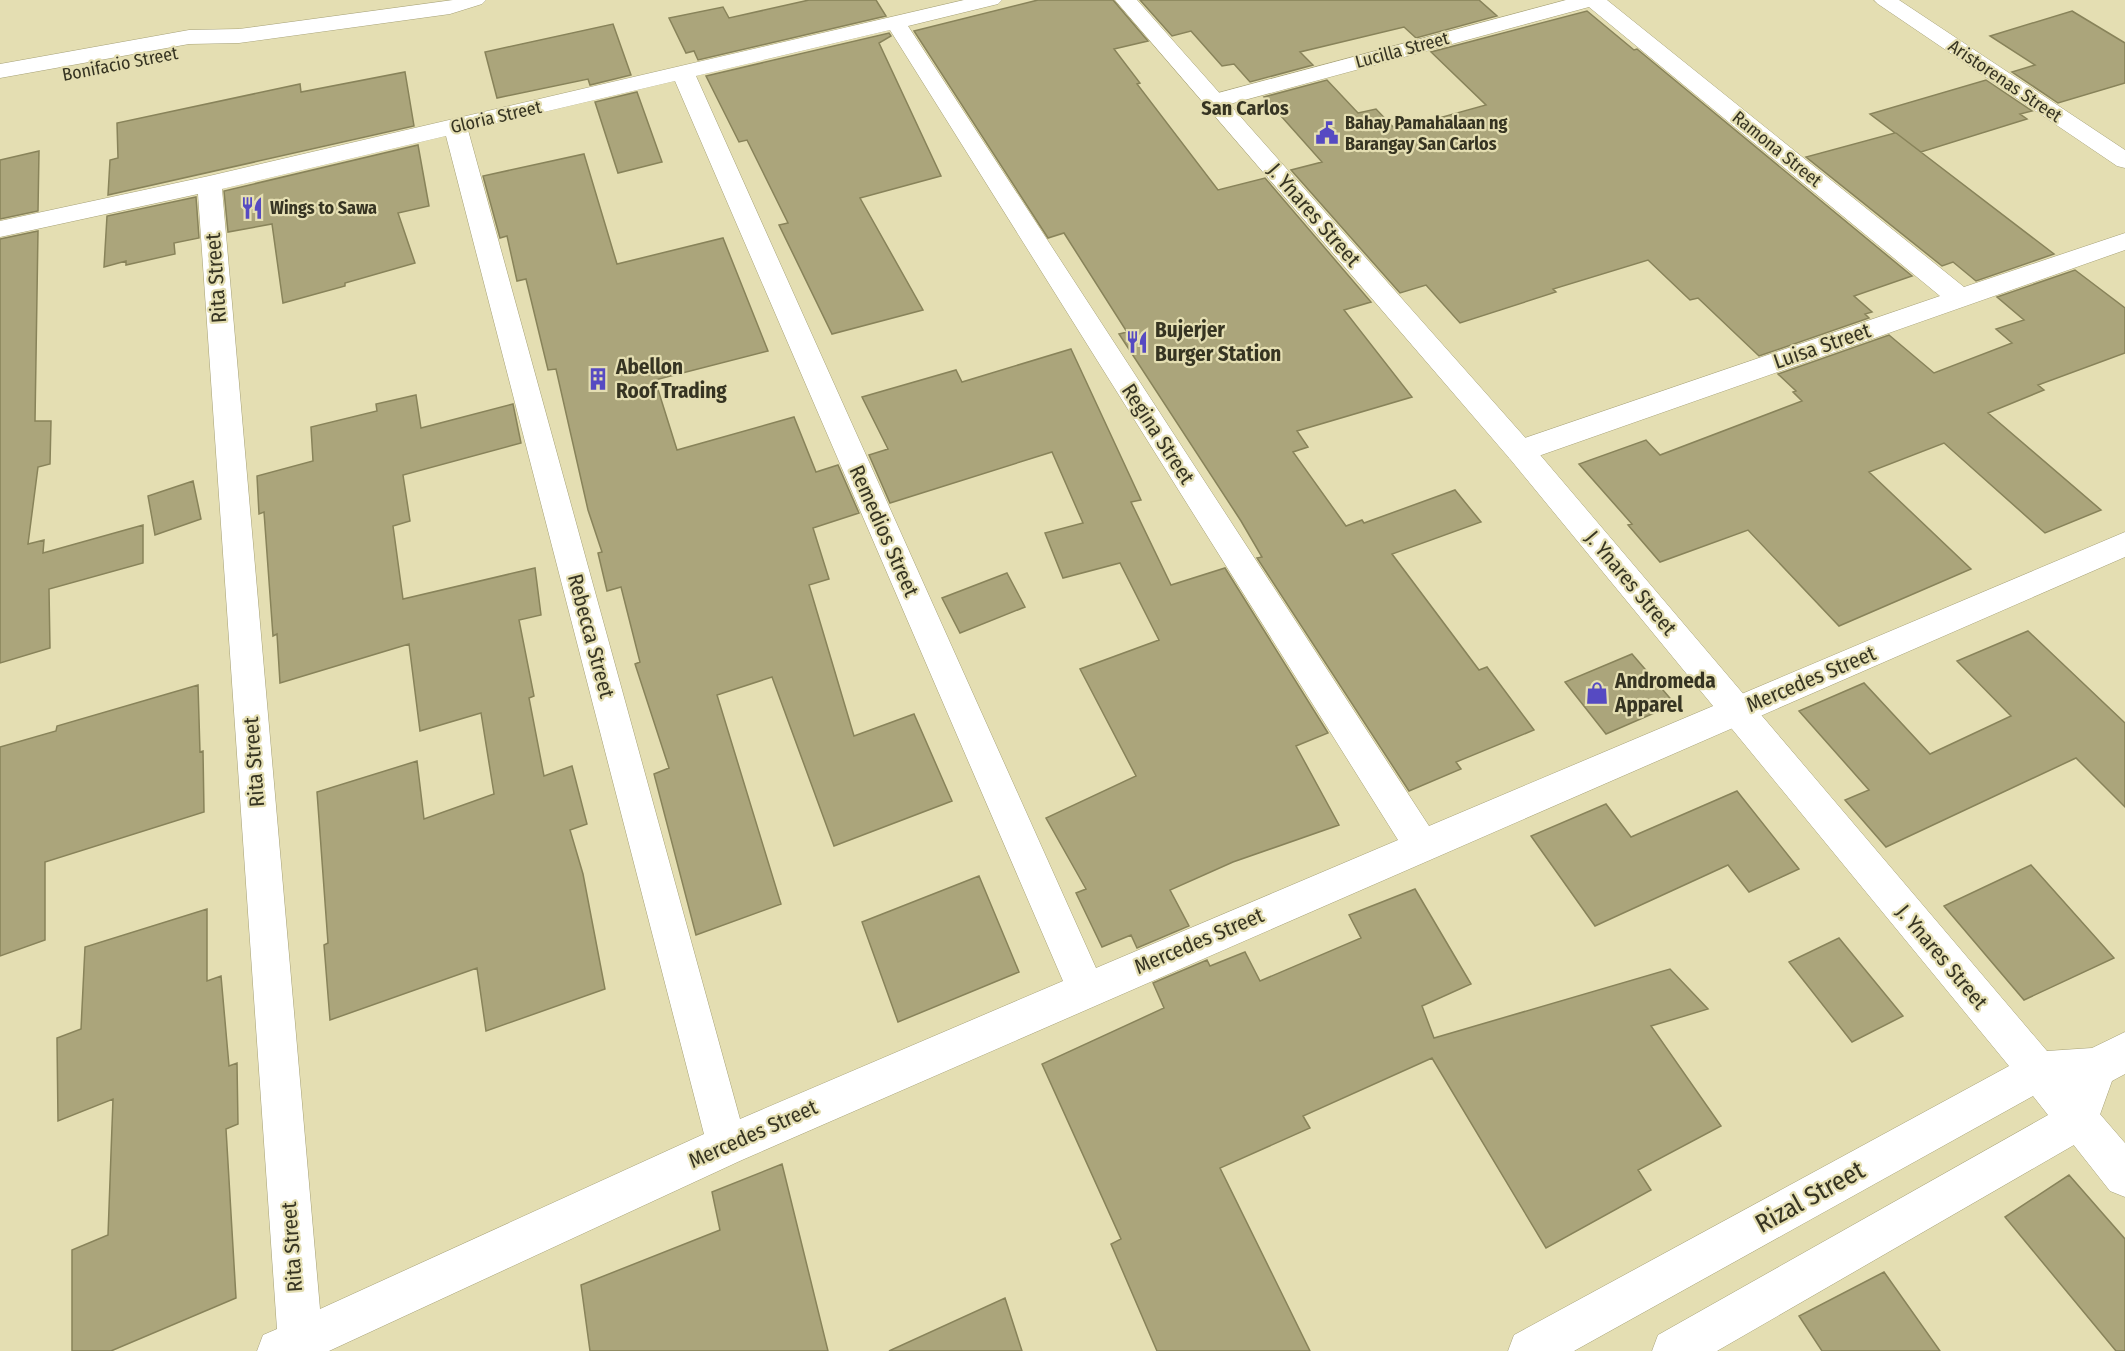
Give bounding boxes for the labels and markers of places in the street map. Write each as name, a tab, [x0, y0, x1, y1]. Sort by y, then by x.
place label: Bahay Pamahalaan ng Barangay San Carlos	[1345, 112, 1507, 155]
public building icon: Bahay Pamahalaan ng Barangay San Carlos	[1314, 120, 1340, 146]
restaurant icon: Wings to Sawa	[239, 195, 265, 221]
place label: Wings to Sawa	[270, 197, 377, 219]
place label: Bujerjer Burger Station	[1155, 317, 1281, 367]
restaurant icon: Bujerjer Burger Station	[1124, 329, 1150, 355]
place label: Abellon Roof Trading	[615, 354, 727, 404]
building icon: Abellon Roof Trading	[585, 366, 611, 392]
place label: Andromeda Apparel	[1614, 668, 1716, 718]
shop icon: Andromeda Apparel	[1584, 680, 1610, 706]

